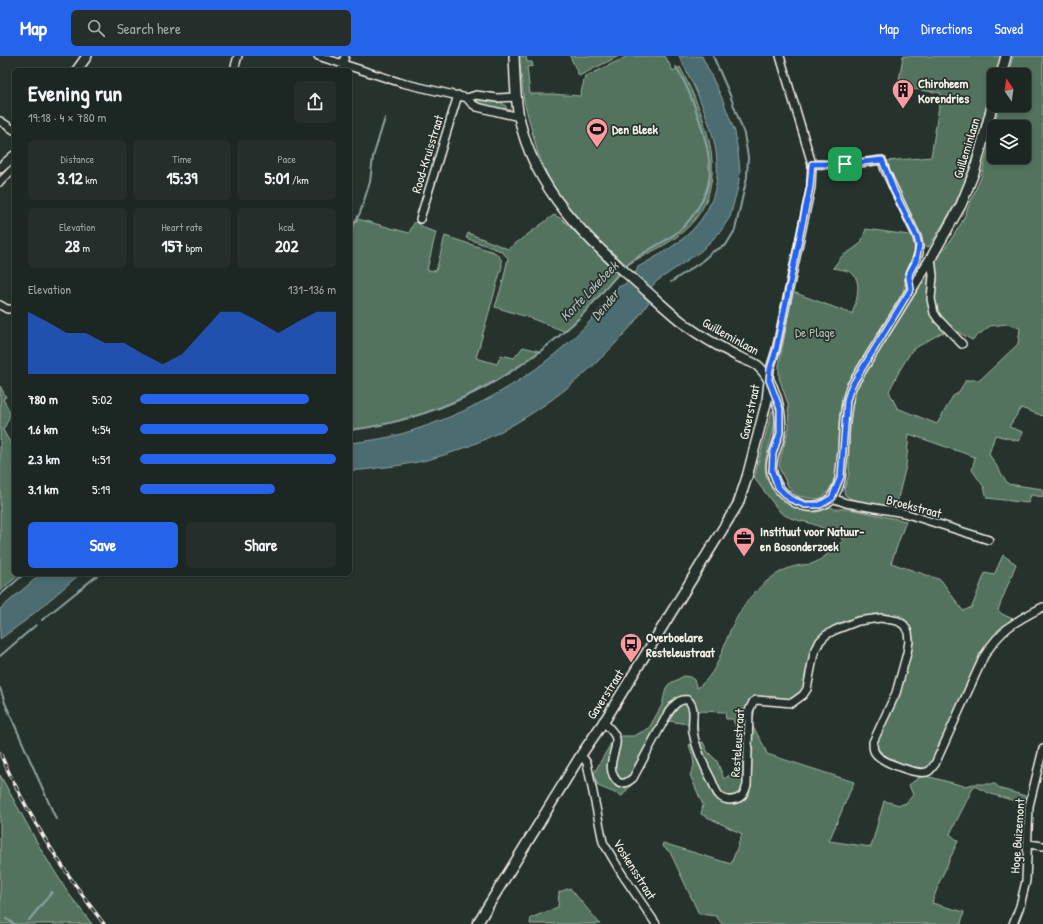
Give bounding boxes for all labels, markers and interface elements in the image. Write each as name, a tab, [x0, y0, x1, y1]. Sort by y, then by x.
search box	[71, 10, 351, 46]
text: Map	[20, 15, 47, 41]
icon: search	[85, 17, 107, 39]
text: Search here	[117, 18, 181, 39]
text: Map	[879, 19, 899, 38]
text: Directions	[921, 19, 972, 38]
text: Saved	[994, 19, 1023, 38]
north arrow	[987, 68, 1031, 112]
map controls	[987, 68, 1031, 164]
place label: Chiroheem Korendries	[918, 74, 969, 107]
building icon: Chiroheem Korendries	[890, 77, 916, 110]
text: Evening run	[28, 78, 122, 108]
button: share	[294, 81, 336, 123]
text: 19:18 · 4 × 780 m	[28, 108, 106, 126]
street label: Rood-Kruisstraat	[407, 112, 448, 195]
street label: Guilleminlaan	[948, 115, 984, 180]
sports icon: Den Bleek	[584, 116, 610, 149]
place label: Den Bleek	[612, 120, 659, 138]
button: layers	[987, 120, 1031, 164]
pin	[828, 147, 862, 181]
text: Distance	[61, 152, 94, 166]
text: Time	[172, 152, 192, 166]
text: Pace	[278, 152, 296, 166]
icon: arrive	[834, 153, 856, 175]
text: 3.12	[57, 166, 83, 189]
text: 15:39	[166, 166, 198, 189]
text: 5:01	[265, 166, 290, 189]
text: km	[83, 173, 97, 187]
text: /km	[290, 173, 309, 187]
text: Elevation	[59, 220, 96, 234]
text: Heart rate	[161, 220, 203, 234]
text: kcal	[279, 220, 295, 234]
text: 28	[65, 234, 80, 257]
text: 157	[161, 234, 183, 257]
text: 202	[275, 234, 298, 257]
text: m	[80, 241, 90, 255]
text: bpm	[183, 241, 203, 255]
water label: Korte Lakebeek	[555, 256, 623, 325]
text: Elevation	[28, 280, 71, 298]
text: 131–136 m	[288, 280, 336, 298]
water label: Dender	[586, 284, 624, 324]
street label: Guilleminlaan	[699, 313, 763, 359]
park label: De Plage	[795, 323, 835, 341]
street label: Gaverstraat	[734, 382, 764, 441]
text: 780 m	[28, 390, 58, 408]
text: 5:02	[92, 390, 112, 408]
text: 1.6 km	[28, 420, 58, 438]
text: 4:54	[92, 420, 110, 438]
text: 2.3 km	[28, 450, 60, 468]
text: 4:51	[92, 450, 110, 468]
text: 3.1 km	[28, 480, 59, 498]
text: 5:19	[92, 480, 110, 498]
street label: Broekstraat	[884, 490, 944, 522]
button: Save	[28, 522, 178, 568]
button: Share	[186, 522, 336, 568]
place label: Instituut voor Natuur- en Bosonderzoek	[760, 522, 865, 555]
office icon: Instituut voor Natuur- en Bosonderzoek	[731, 525, 757, 558]
place label: Overboelare Resteleustraat	[646, 628, 715, 661]
bus stop icon: Overboelare Resteleustraat	[618, 631, 644, 664]
street label: Gaverstraat	[582, 665, 628, 722]
street label: Resteleustraat	[726, 708, 748, 778]
street label: Hoge Buizemont	[1005, 797, 1029, 874]
street label: Voskensstraat	[609, 835, 661, 903]

